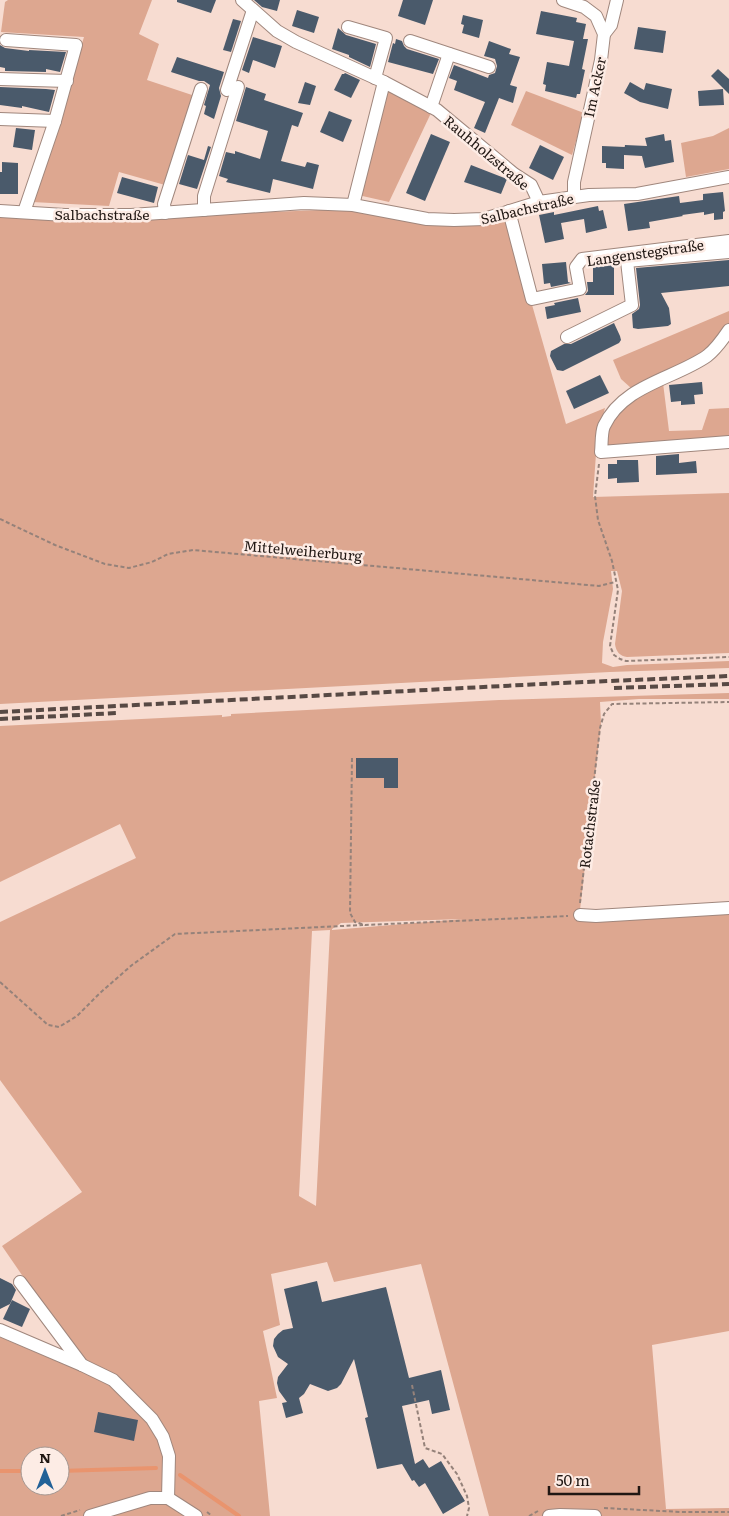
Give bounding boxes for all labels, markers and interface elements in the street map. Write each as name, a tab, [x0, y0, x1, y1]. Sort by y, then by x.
street label: Im Acker	[578, 55, 610, 119]
street label: Rauhholzstraße	[440, 110, 534, 194]
street label: Salbachstraße	[479, 188, 575, 228]
street label: Salbachstraße	[55, 204, 149, 224]
street label: Langenstegstraße	[585, 234, 705, 270]
street label: Mittelweiherburg	[243, 535, 363, 565]
street label: Rotachstraße	[574, 779, 604, 869]
north arrow	[20, 1446, 70, 1496]
text: N	[39, 1447, 51, 1467]
scale bar	[549, 1464, 639, 1496]
text: 50 m	[556, 1468, 590, 1491]

